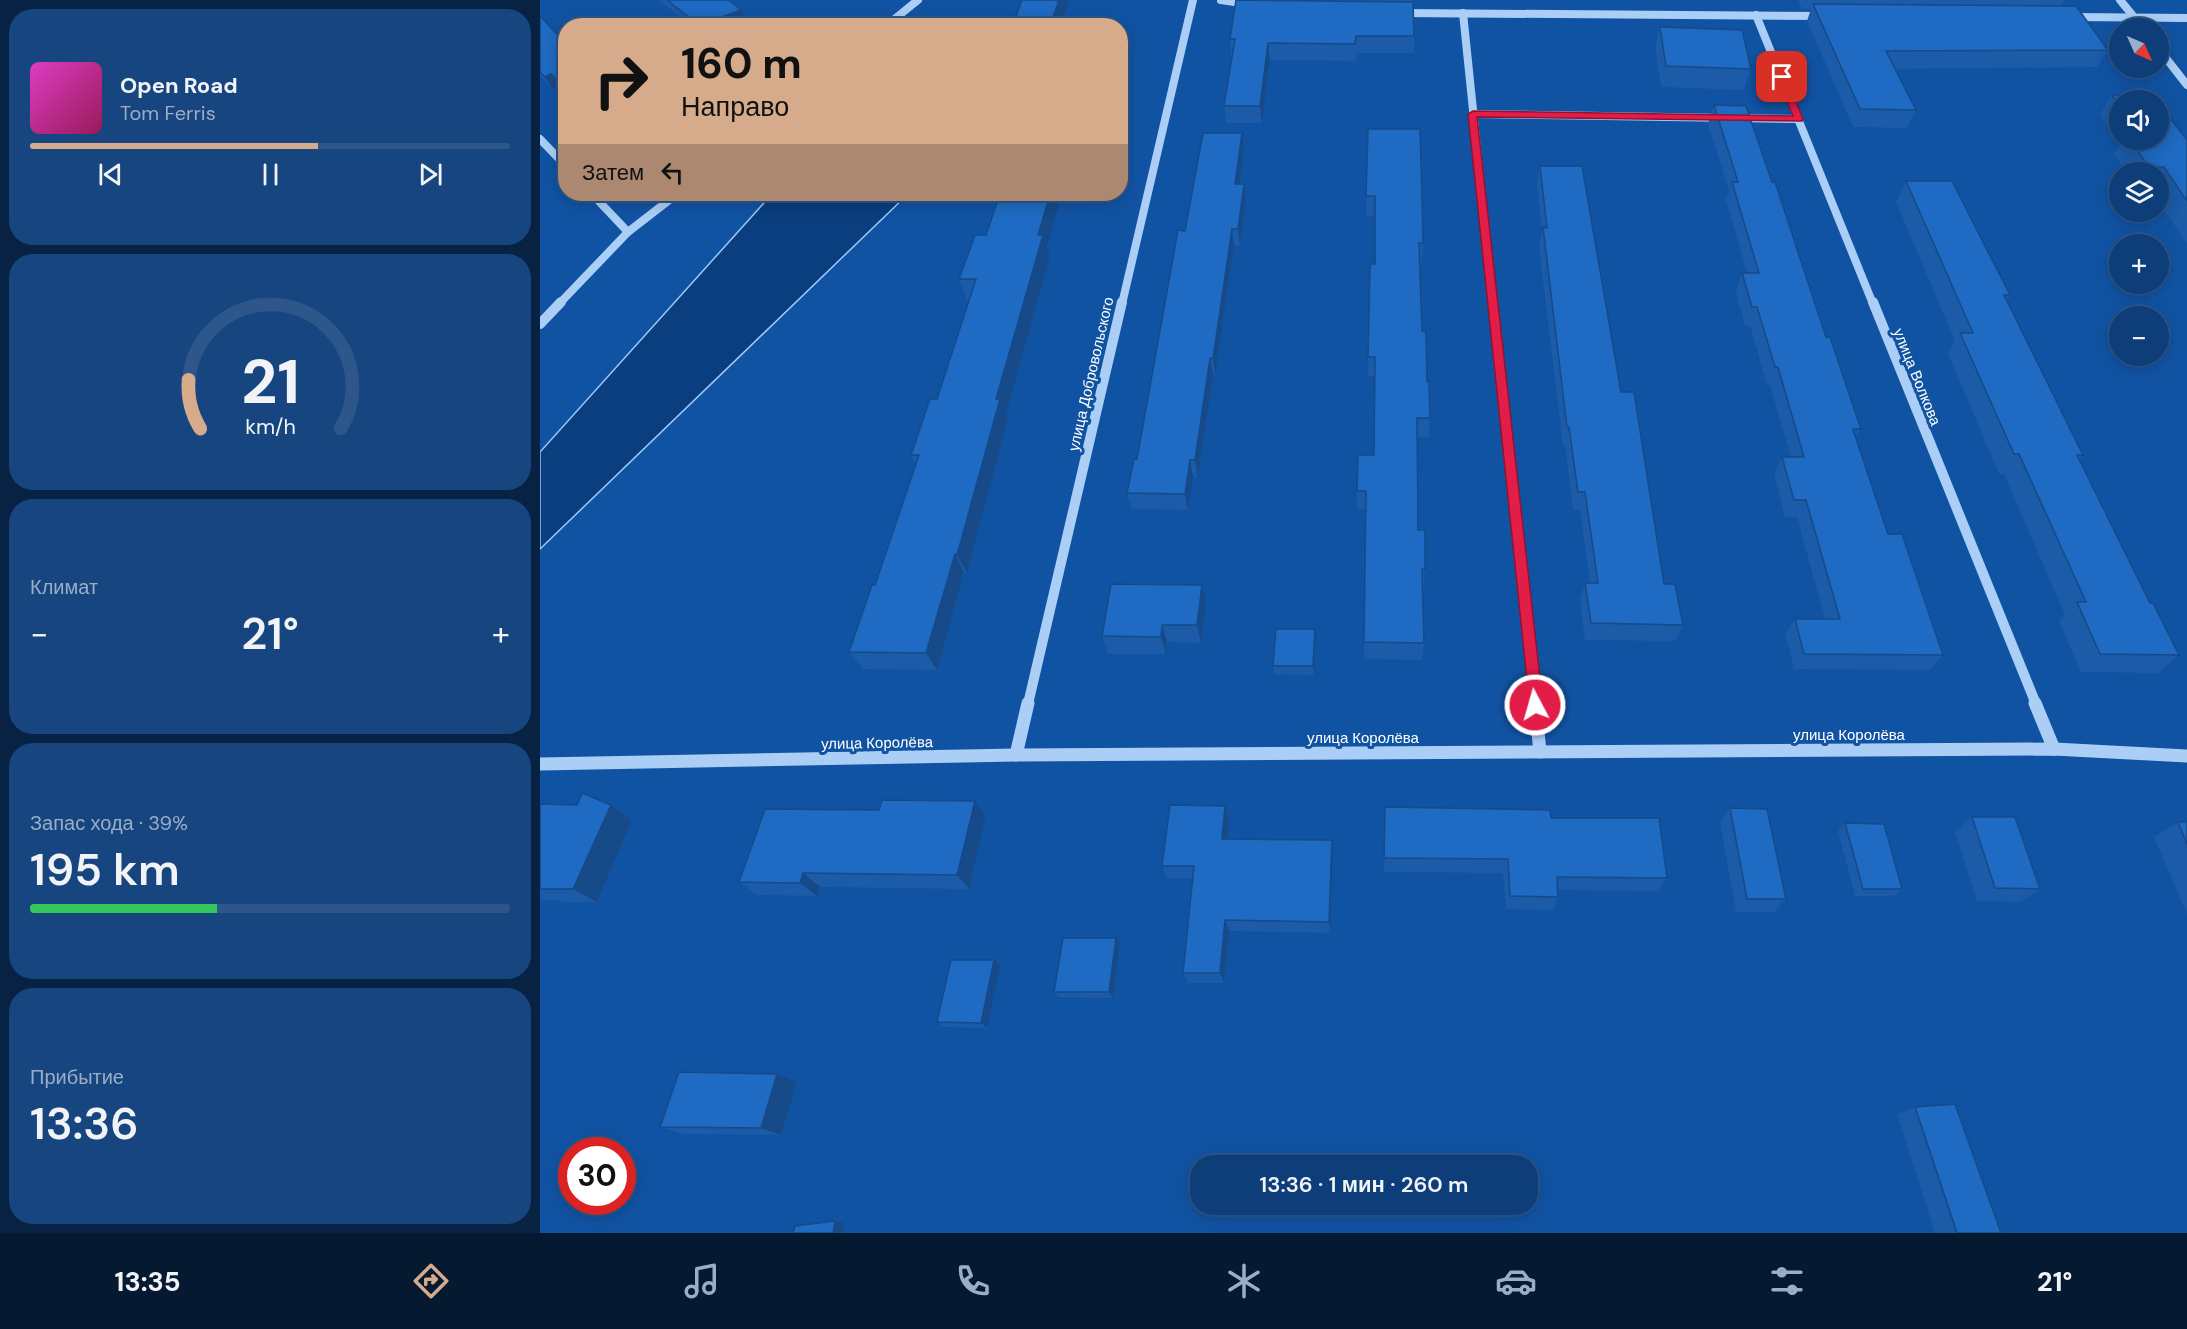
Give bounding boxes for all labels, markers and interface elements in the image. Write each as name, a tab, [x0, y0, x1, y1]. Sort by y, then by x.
north arrow	[2109, 18, 2169, 78]
map controls	[2109, 18, 2169, 366]
text: 160 m	[681, 36, 802, 91]
icon: right	[582, 42, 660, 120]
pin	[1756, 51, 1807, 102]
icon: arrive	[1765, 60, 1798, 93]
text: Open Road	[120, 71, 238, 100]
text: Направо	[681, 89, 789, 124]
button: sound	[2109, 90, 2169, 150]
text: Tom Ferris	[120, 100, 216, 126]
icon: left	[656, 156, 689, 189]
icon: previous	[94, 158, 127, 191]
icon: pause	[254, 158, 287, 191]
icon: next	[414, 158, 447, 191]
text: Затем	[582, 158, 644, 187]
button: layers	[2109, 162, 2169, 222]
button: +	[2109, 234, 2169, 294]
street label: улица Добровольского	[1064, 295, 1118, 453]
button: −	[2109, 306, 2169, 366]
street label: улица Волкова	[1888, 325, 1946, 429]
text: 21	[241, 341, 299, 422]
text: km/h	[245, 413, 295, 441]
text: Климат	[30, 574, 98, 600]
text: 21°	[241, 604, 299, 663]
text: −	[30, 612, 48, 655]
text: +	[492, 612, 510, 655]
position arrow	[1503, 673, 1567, 737]
street label: улица Королёва	[1793, 725, 1906, 745]
street label: улица Королёва	[1307, 728, 1420, 748]
street label: улица Королёва	[821, 732, 934, 754]
text: Запас хода · 39%	[30, 810, 188, 836]
text: 195 km	[30, 840, 180, 899]
text: Прибытие	[30, 1064, 124, 1090]
text: 13:36	[30, 1094, 139, 1153]
speed limit sign: 30	[558, 1137, 636, 1215]
text: 13:36 · 1 мин · 260 m	[1260, 1170, 1468, 1199]
icon: directions	[410, 1260, 452, 1302]
icon: music	[681, 1260, 723, 1302]
icon: phone	[952, 1260, 994, 1302]
icon: climate	[1223, 1260, 1265, 1302]
icon: car	[1495, 1260, 1537, 1302]
icon: filters	[1766, 1260, 1808, 1302]
text: 13:35	[115, 1264, 181, 1299]
text: 21°	[2037, 1264, 2072, 1299]

